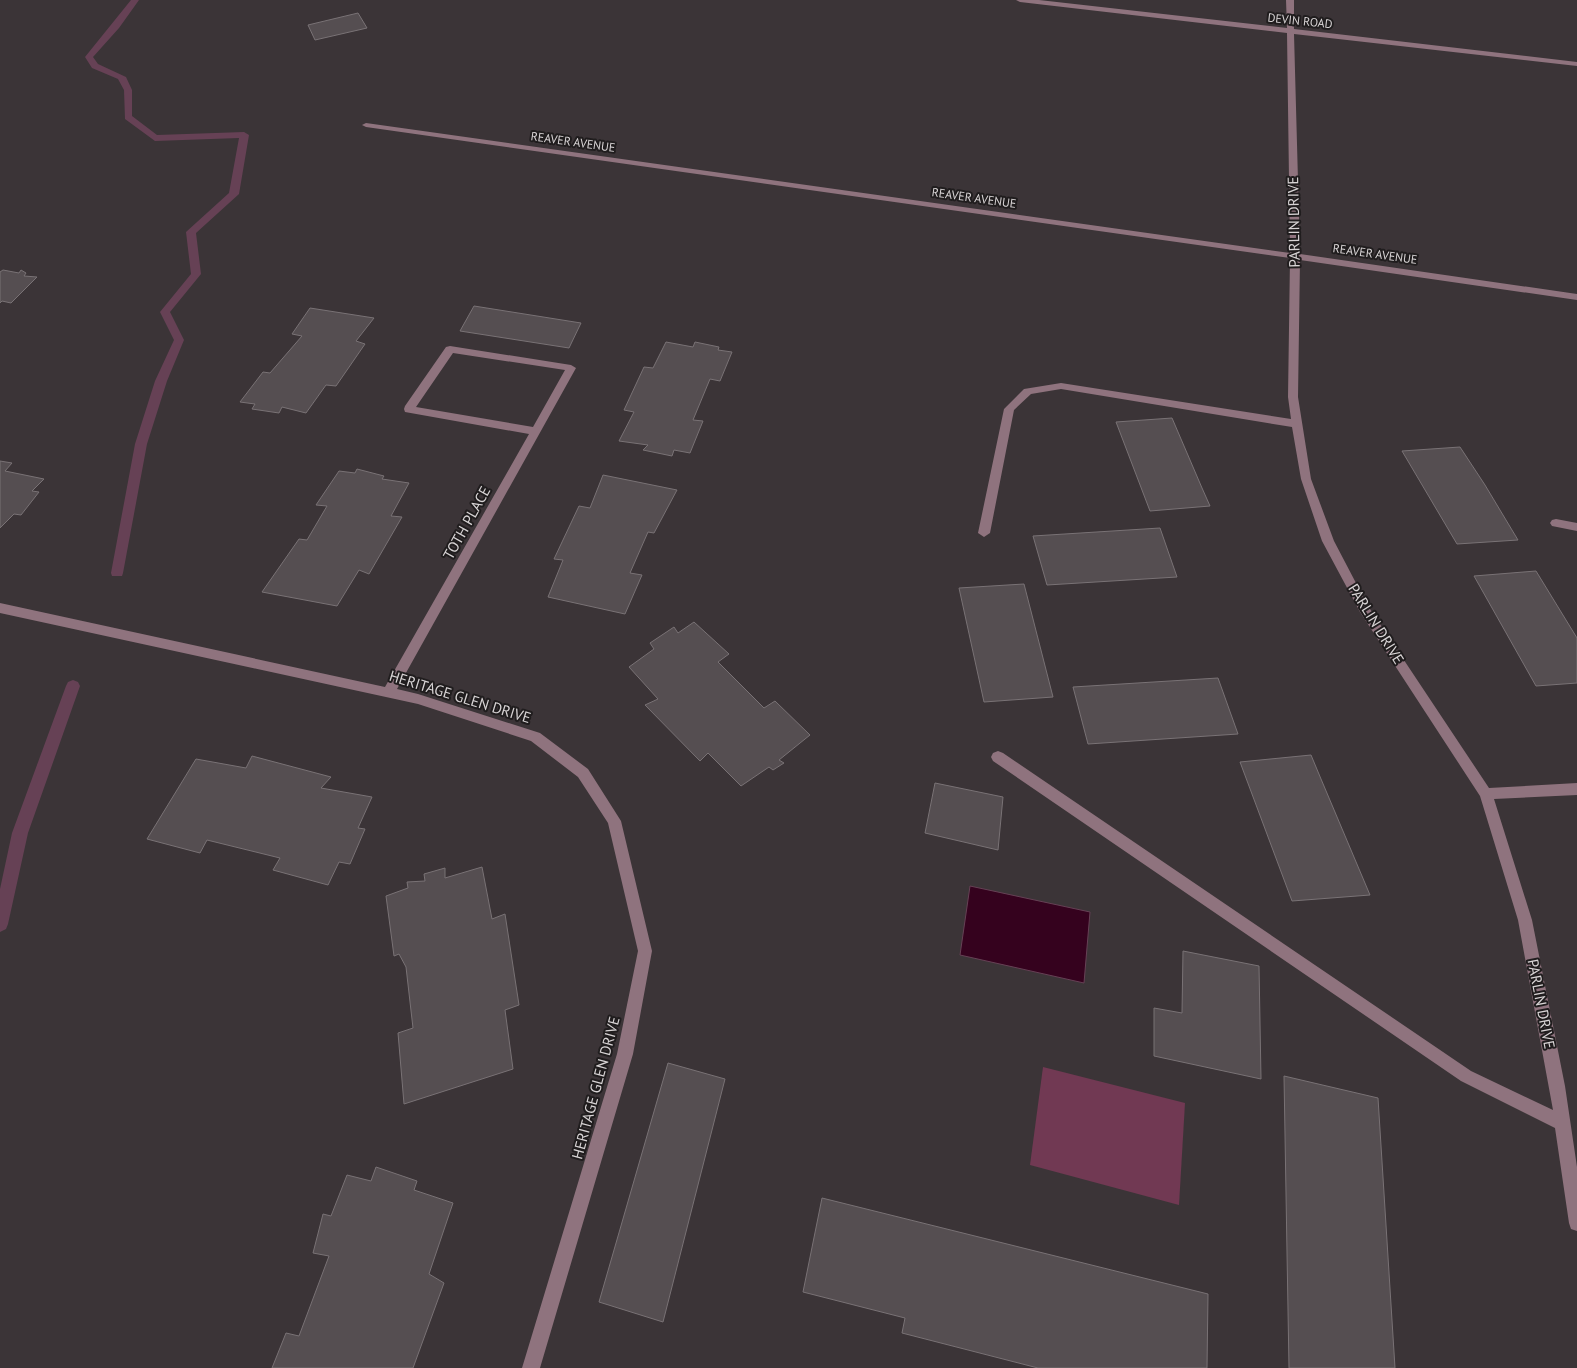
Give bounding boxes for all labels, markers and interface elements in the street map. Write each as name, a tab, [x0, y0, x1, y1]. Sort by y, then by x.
street label: DEVIN ROAD	[1267, 10, 1333, 31]
street label: REAVER AVENUE	[530, 128, 616, 155]
street label: PARLIN DRIVE	[1283, 176, 1304, 268]
street label: REAVER AVENUE	[931, 184, 1017, 211]
street label: REAVER AVENUE	[1332, 240, 1418, 267]
street label: TOTH PLACE	[439, 483, 494, 563]
street label: PARLIN DRIVE	[1344, 580, 1409, 667]
street label: HERITAGE GLEN DRIVE	[387, 666, 533, 727]
street label: PARLIN DRIVE	[1523, 957, 1560, 1050]
street label: HERITAGE GLEN DRIVE	[567, 1014, 624, 1161]

